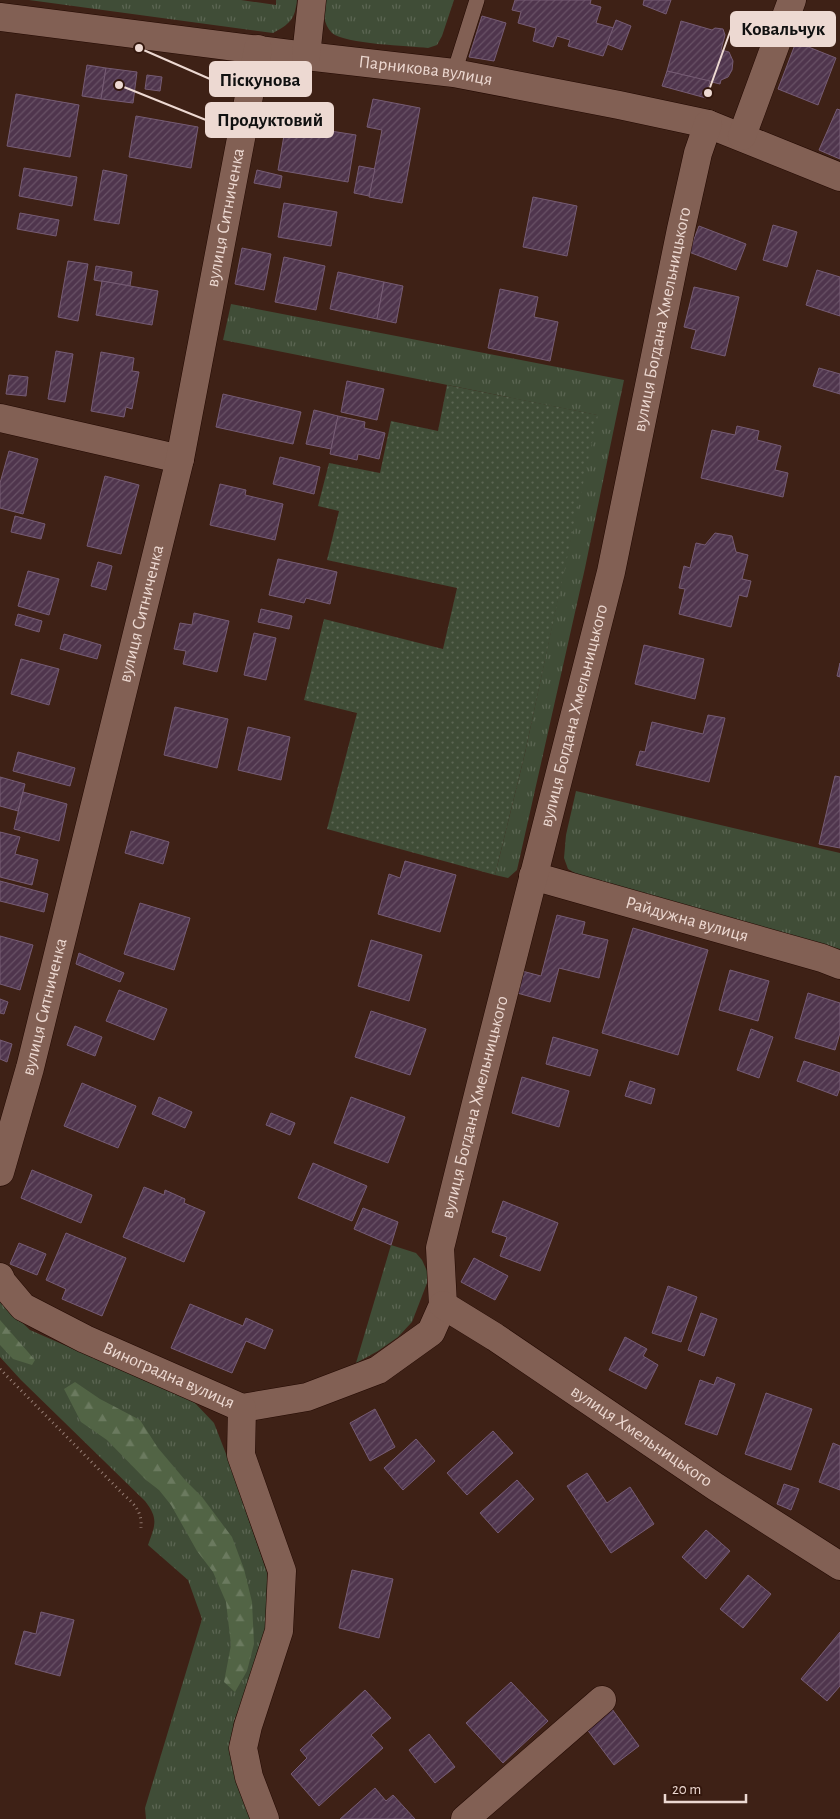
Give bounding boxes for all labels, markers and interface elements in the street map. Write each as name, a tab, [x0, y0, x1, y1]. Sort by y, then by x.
callout: Ковальчук	[731, 12, 835, 46]
text: Ковальчук	[741, 20, 826, 39]
street label: Парникова вулиця	[358, 53, 494, 89]
callout: Піскунова	[210, 62, 311, 96]
text: Піскунова	[219, 71, 301, 90]
callout: Продуктовий	[206, 103, 333, 137]
text: Продуктовий	[217, 111, 323, 130]
street label: вулиця Ситниченка	[204, 147, 248, 289]
street label: вулиця Богдана Хмельницького	[631, 206, 695, 433]
street label: вулиця Ситниченка	[116, 543, 167, 684]
street label: вулиця Богдана Хмельницького	[537, 603, 611, 829]
street label: Райдужна вулиця	[623, 894, 750, 946]
street label: вулиця Ситниченка	[19, 936, 71, 1078]
street label: вулиця Богдана Хмельницького	[439, 994, 512, 1221]
street label: Виноградна вулиця	[100, 1339, 237, 1413]
street label: вулиця Хмельницького	[567, 1382, 715, 1491]
scale bar	[665, 1772, 746, 1804]
text: 20 m	[672, 1782, 701, 1797]

